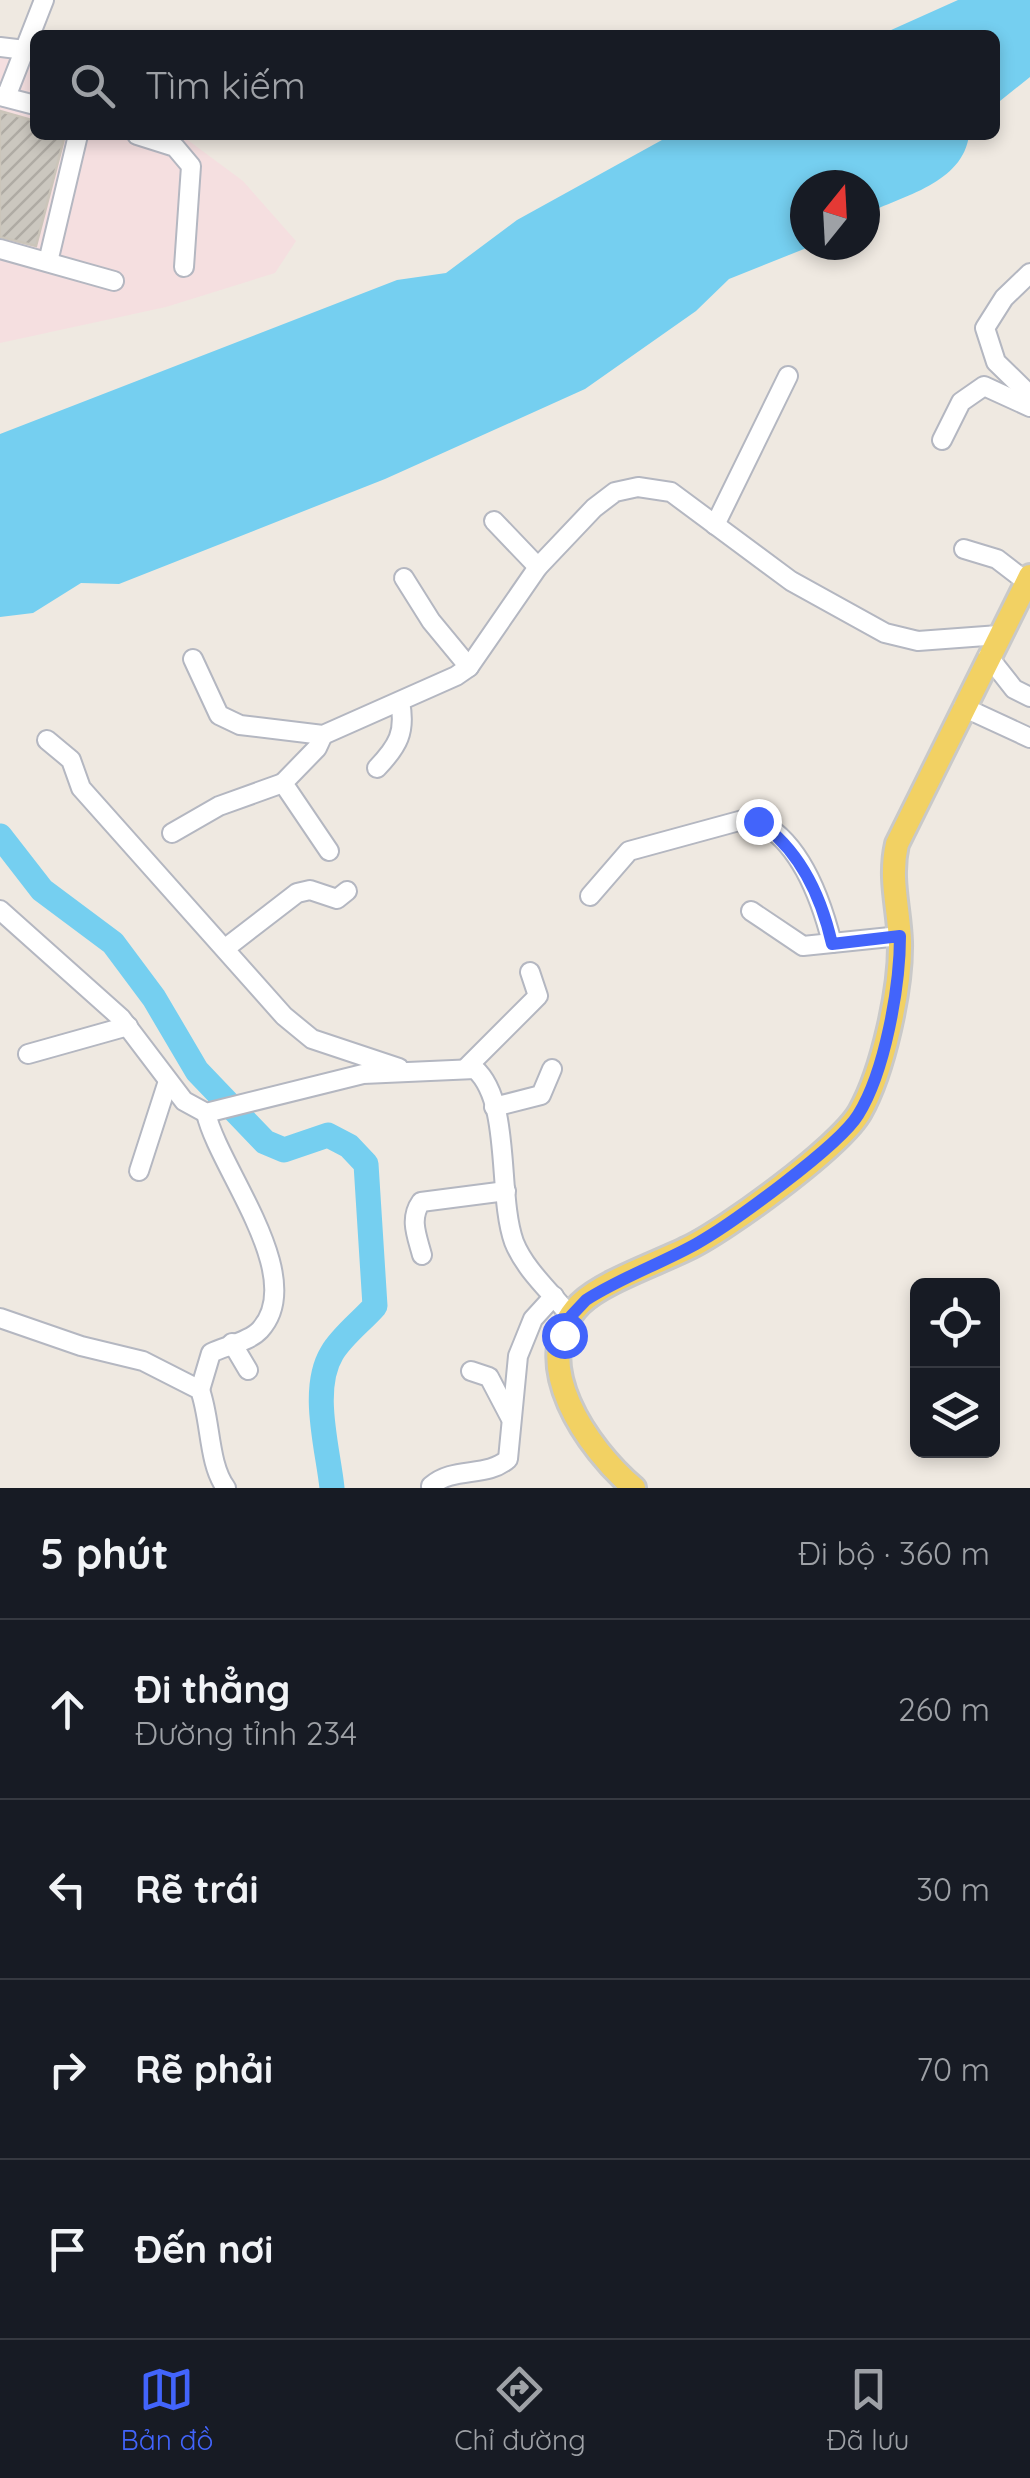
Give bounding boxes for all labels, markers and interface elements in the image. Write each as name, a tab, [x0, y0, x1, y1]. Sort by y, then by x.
search box	[30, 30, 1000, 140]
icon: search	[65, 58, 120, 113]
text: Tìm kiếm	[145, 61, 306, 109]
north arrow	[790, 170, 880, 260]
route end	[736, 799, 782, 845]
map controls	[910, 1278, 1000, 1458]
button: locate	[910, 1278, 1000, 1368]
route start	[542, 1313, 588, 1359]
button: layers	[910, 1368, 1000, 1458]
text: 5 phút	[40, 1527, 169, 1580]
text: Đi bộ · 360 m	[798, 1533, 990, 1573]
text: Đi thẳng	[135, 1665, 290, 1713]
icon: ahead	[40, 1682, 95, 1737]
text: 260 m	[898, 1689, 990, 1729]
text: Đường tỉnh 234	[135, 1713, 357, 1753]
icon: left	[40, 1862, 95, 1917]
text: Rẽ trái	[135, 1865, 258, 1913]
text: 30 m	[916, 1869, 990, 1909]
icon: right	[40, 2042, 95, 2097]
text: Rẽ phải	[135, 2045, 273, 2093]
text: 70 m	[917, 2049, 990, 2089]
icon: arrive	[40, 2222, 95, 2277]
text: Đến nơi	[135, 2225, 273, 2273]
tab: Bản đồ	[120, 2362, 213, 2457]
tab: Chỉ đường	[454, 2362, 586, 2457]
tab: Đã lưu	[827, 2362, 910, 2457]

